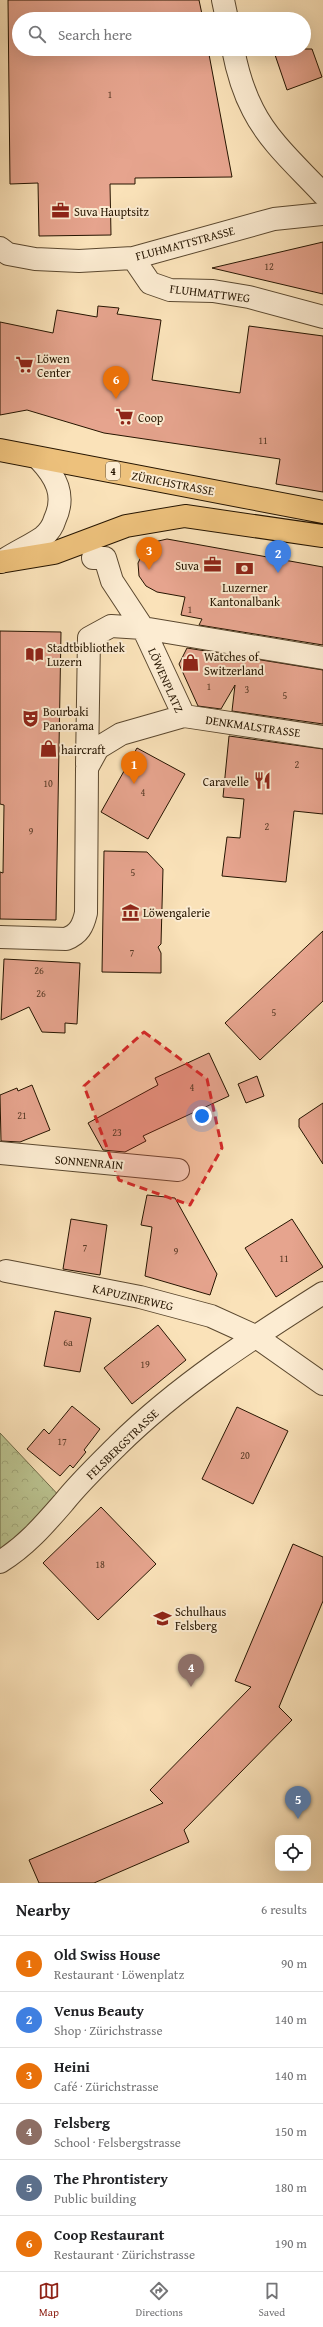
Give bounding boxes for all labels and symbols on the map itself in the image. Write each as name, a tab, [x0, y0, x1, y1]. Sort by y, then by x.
house number: 1	[108, 87, 113, 102]
office icon: Suva Hauptsitz	[51, 201, 71, 221]
place label: Suva Hauptsitz	[74, 203, 149, 220]
street label: FLUHMATTSTRASSE	[133, 222, 237, 264]
house number: 12	[264, 259, 274, 274]
street label: FLUHMATTWEG	[169, 280, 251, 306]
place label: Löwen Center	[37, 350, 71, 381]
supermarket icon: Löwen Center	[14, 355, 34, 375]
pin: 6	[103, 366, 129, 399]
supermarket icon: Coop	[115, 407, 135, 427]
place label: Coop	[138, 409, 164, 426]
house number: 11	[258, 433, 268, 448]
road number: 4	[106, 462, 120, 480]
street label: ZÜRICHSTRASSE	[130, 467, 216, 499]
pin: 3	[136, 537, 162, 570]
pin: 2	[265, 540, 291, 573]
office icon: Suva	[202, 555, 222, 575]
place label: Suva	[175, 557, 199, 574]
bank icon: Luzerner Kantonalbank	[235, 558, 255, 578]
place label: Luzerner Kantonalbank	[210, 579, 281, 610]
house number: 1	[188, 602, 193, 617]
place label: Stadtbibliothek Luzern	[47, 639, 126, 670]
library icon: Stadtbibliothek Luzern	[24, 644, 44, 664]
street label: LÖWENPLATZ	[144, 645, 188, 715]
place label: Watches of Switzerland	[204, 648, 265, 679]
shop icon: Watches of Switzerland	[181, 653, 201, 673]
house number: 1	[207, 679, 212, 694]
house number: 3	[245, 682, 250, 697]
house number: 5	[283, 688, 288, 703]
place label: Bourbaki Panorama	[43, 703, 94, 734]
theatre icon: Bourbaki Panorama	[20, 708, 40, 728]
street label: DENKMALSTRASSE	[204, 711, 302, 741]
shop icon: haircraft	[38, 739, 58, 759]
place label: haircraft	[61, 741, 106, 758]
pin: 1	[121, 751, 147, 784]
house number: 2	[295, 757, 300, 772]
restaurant icon: Caravelle	[252, 771, 272, 791]
place label: Caravelle	[203, 773, 249, 790]
house number: 10	[43, 776, 53, 791]
house number: 4	[141, 785, 146, 800]
house number: 2	[265, 819, 270, 834]
house number: 9	[29, 824, 34, 839]
house number: 5	[131, 865, 136, 880]
museum icon: Löwengalerie	[120, 902, 140, 922]
place label: Löwengalerie	[143, 904, 211, 921]
house number: 7	[130, 945, 135, 960]
house number: 26	[34, 963, 44, 978]
house number: 26	[36, 986, 46, 1001]
house number: 5	[272, 1005, 277, 1020]
house number: 4	[190, 1080, 195, 1095]
your location	[192, 1106, 212, 1126]
house number: 21	[17, 1108, 27, 1123]
house number: 23	[112, 1125, 122, 1140]
street label: SONNENRAIN	[54, 1151, 124, 1173]
house number: 7	[83, 1240, 88, 1255]
house number: 9	[174, 1244, 179, 1259]
house number: 11	[279, 1251, 289, 1266]
street label: KAPUZINERWEG	[91, 1279, 175, 1315]
house number: 6a	[63, 1335, 73, 1350]
house number: 19	[140, 1357, 150, 1372]
street label: FELSBERGSTRASSE	[82, 1405, 162, 1483]
house number: 17	[57, 1434, 67, 1449]
house number: 20	[240, 1448, 250, 1463]
house number: 18	[95, 1557, 105, 1572]
place label: Schulhaus Felsberg	[175, 1603, 227, 1634]
school or university icon: Schulhaus Felsberg	[152, 1608, 172, 1628]
pin: 4	[178, 1654, 204, 1687]
pin: 5	[285, 1786, 311, 1819]

